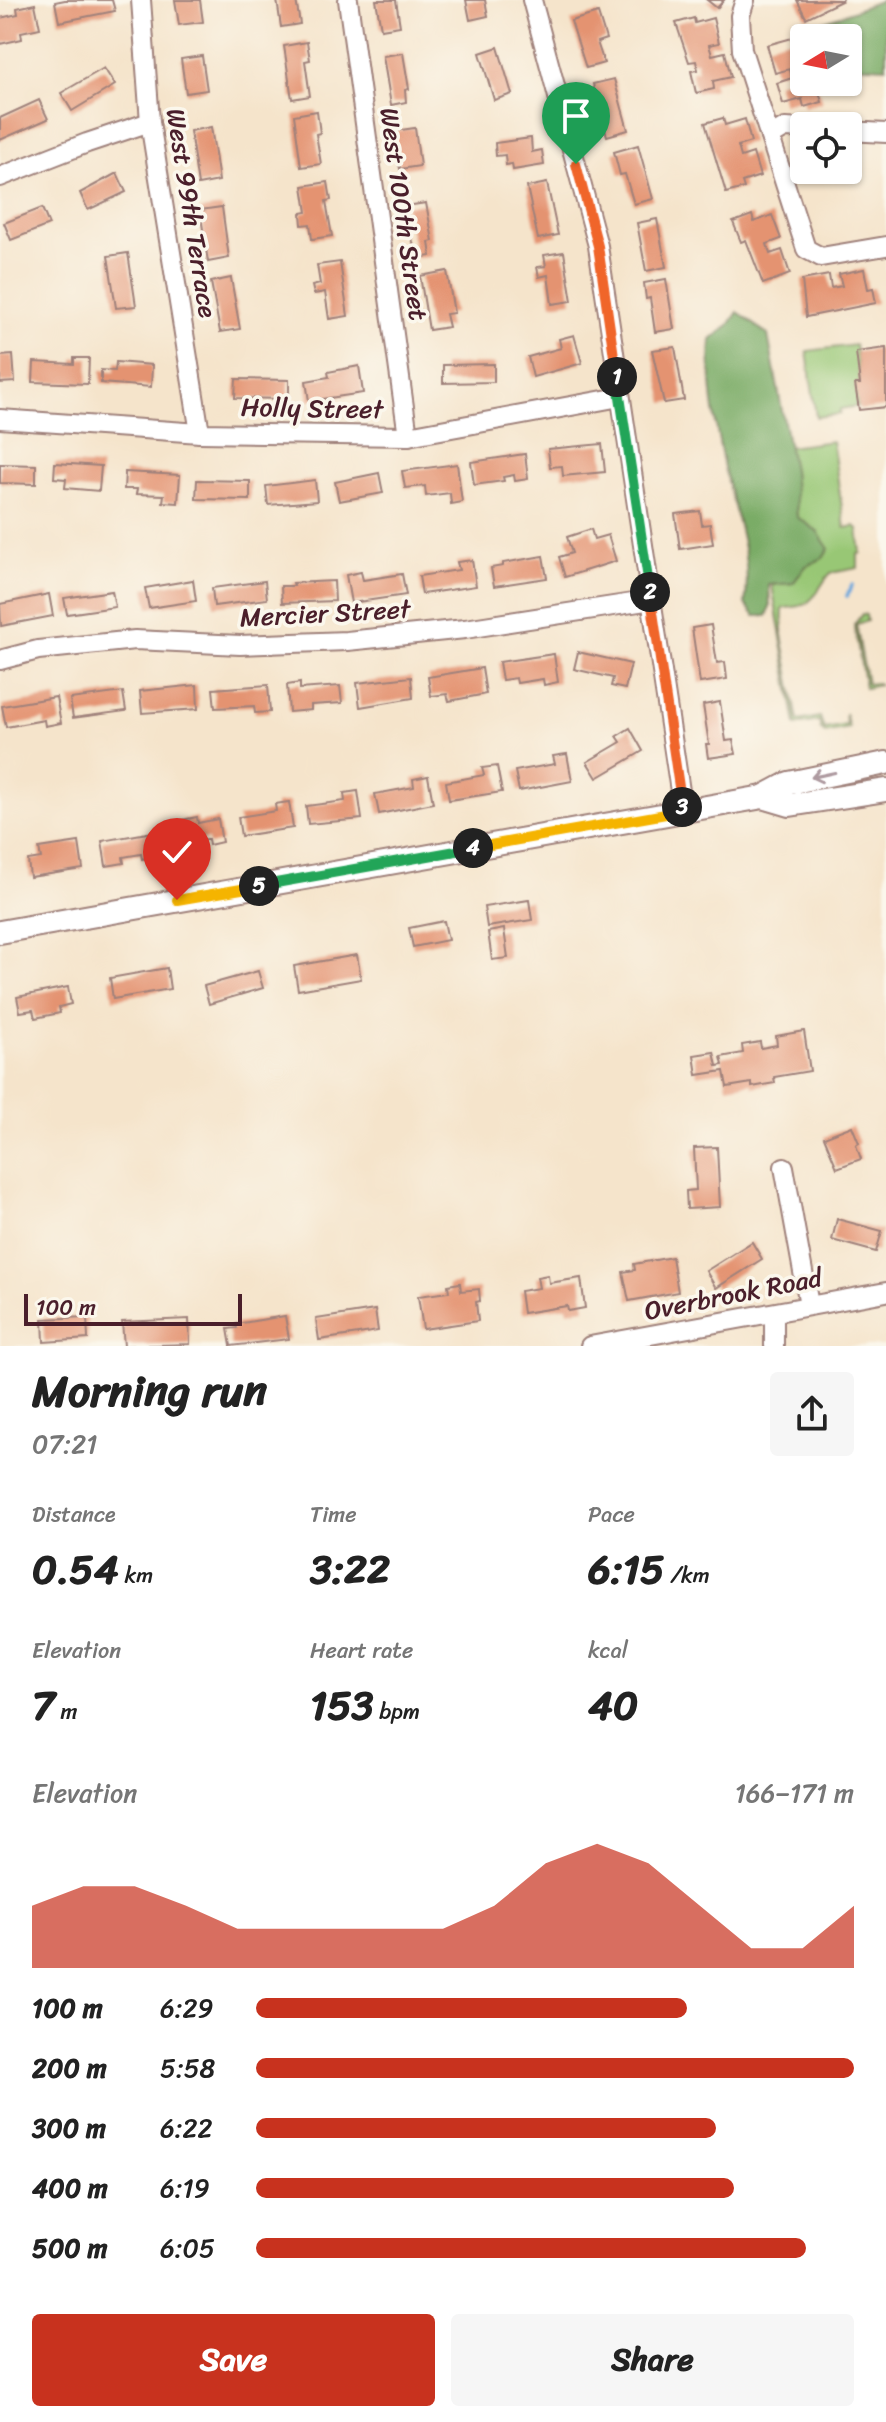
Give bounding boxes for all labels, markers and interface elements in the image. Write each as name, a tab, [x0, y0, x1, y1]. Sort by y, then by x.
north arrow	[790, 24, 862, 96]
map controls	[790, 24, 862, 184]
pin	[542, 82, 610, 164]
icon: arrive	[554, 94, 598, 138]
street label: West 100th Street	[366, 104, 442, 324]
street label: West 99th Terrace	[153, 105, 231, 322]
button: locate	[790, 112, 862, 184]
pin: 1	[597, 357, 637, 397]
text: 1	[612, 357, 622, 396]
street label: Holly Street	[241, 384, 385, 432]
pin: 2	[630, 572, 670, 612]
text: 2	[644, 572, 656, 611]
street label: Mercier Street	[238, 585, 413, 640]
one-way arrow	[811, 768, 836, 783]
pin: 3	[662, 787, 702, 827]
text: 3	[676, 787, 688, 826]
pin	[143, 818, 211, 900]
pin: 4	[453, 828, 493, 868]
text: 4	[466, 828, 480, 867]
icon: check	[155, 830, 199, 874]
pin: 5	[239, 866, 279, 906]
text: 5	[252, 866, 266, 905]
street label: Overbrook Road	[640, 1254, 828, 1334]
text: 100 m	[36, 1288, 96, 1327]
scale bar	[24, 1290, 242, 1326]
text: Morning run	[32, 1352, 267, 1430]
button: share	[770, 1372, 854, 1456]
text: 07:21	[32, 1421, 97, 1467]
text: Distance	[32, 1495, 116, 1534]
text: Time	[310, 1495, 357, 1534]
text: Pace	[588, 1495, 635, 1534]
text: 0.54	[32, 1534, 119, 1605]
text: 3:22	[310, 1534, 390, 1605]
text: 6:15	[588, 1534, 664, 1605]
text: km	[119, 1556, 153, 1595]
text: /km	[664, 1556, 710, 1595]
text: Elevation	[32, 1631, 121, 1670]
text: Heart rate	[310, 1631, 413, 1670]
text: kcal	[588, 1631, 628, 1670]
text: 7	[32, 1670, 55, 1741]
text: 153	[310, 1670, 374, 1741]
text: 40	[588, 1670, 638, 1741]
text: m	[55, 1692, 77, 1731]
text: bpm	[374, 1692, 420, 1731]
text: Elevation	[32, 1770, 137, 1816]
text: 166–171 m	[735, 1770, 854, 1816]
text: 100 m	[32, 1985, 103, 2031]
text: 6:29	[160, 1985, 214, 2031]
text: 200 m	[32, 2045, 107, 2091]
text: 5:58	[160, 2045, 215, 2091]
text: 300 m	[32, 2105, 106, 2151]
text: 6:22	[160, 2105, 213, 2151]
text: 400 m	[32, 2165, 108, 2211]
text: 6:19	[160, 2165, 210, 2211]
text: 500 m	[32, 2225, 107, 2271]
text: 6:05	[160, 2225, 215, 2271]
button: Save	[32, 2314, 435, 2406]
button: Share	[451, 2314, 854, 2406]

